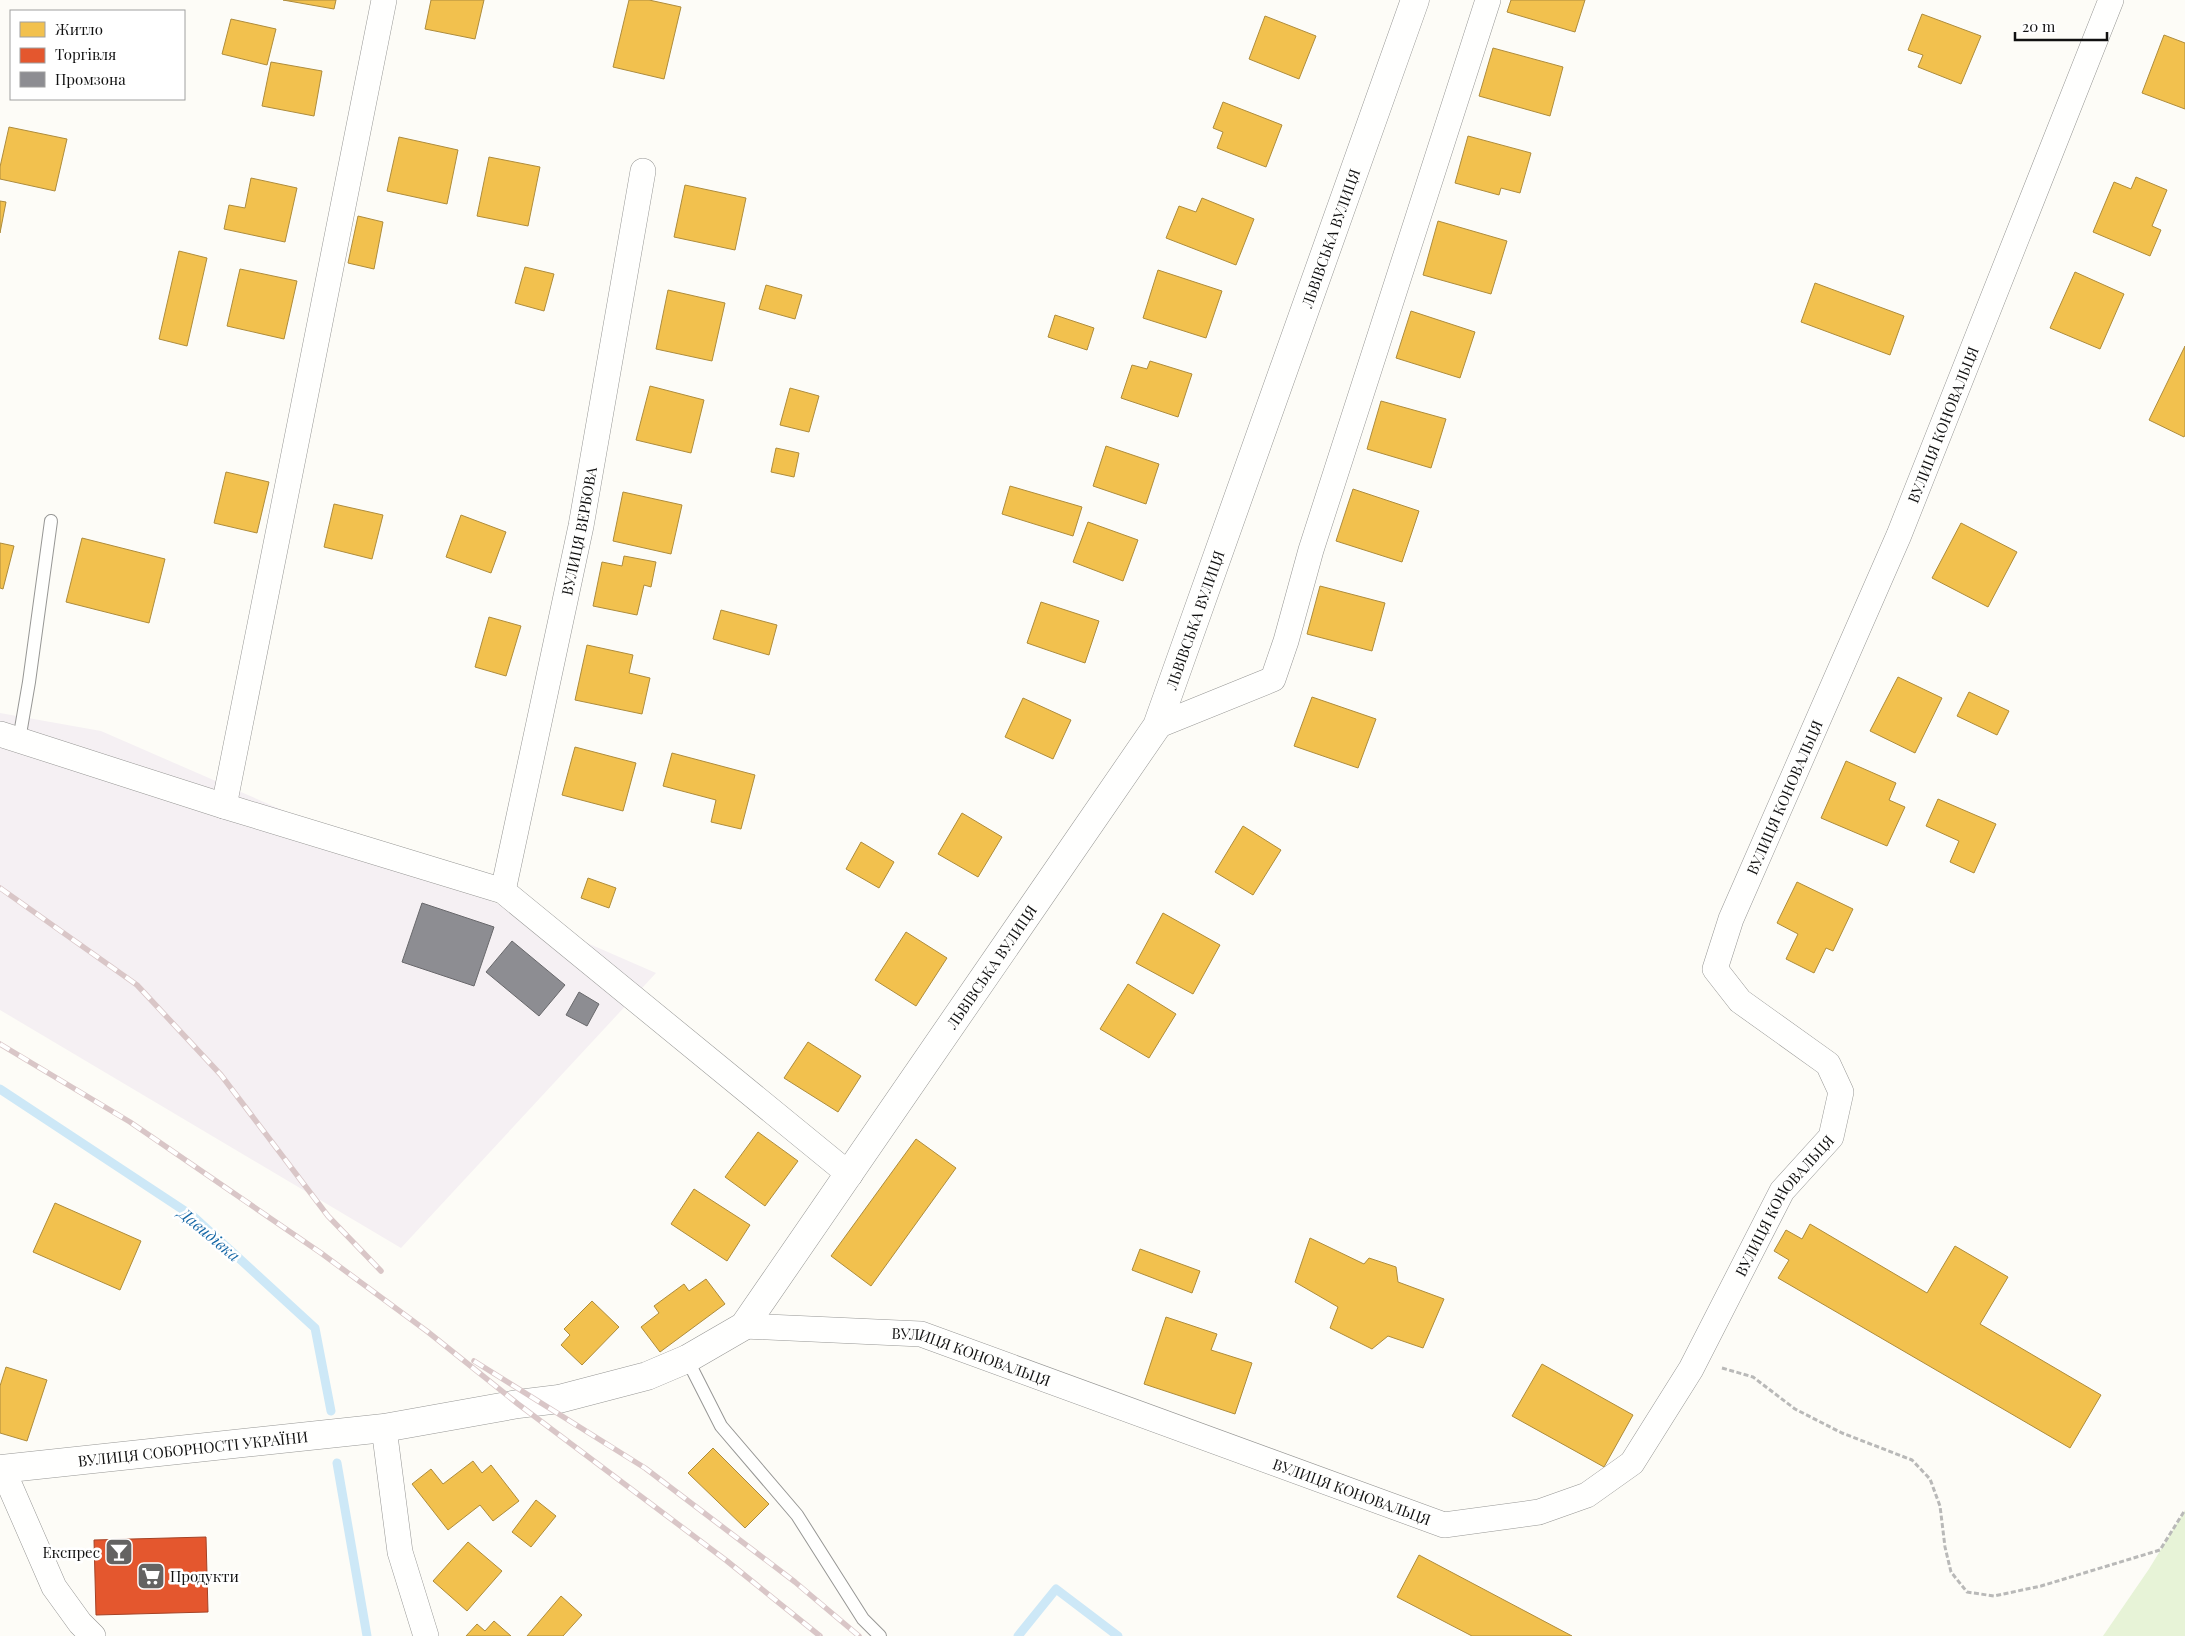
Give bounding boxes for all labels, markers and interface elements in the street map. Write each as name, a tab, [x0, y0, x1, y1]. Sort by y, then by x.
legend	[10, 10, 185, 100]
scale bar	[2015, 10, 2108, 42]
text: 20 m	[2022, 16, 2056, 36]
text: Житло	[55, 19, 103, 39]
text: Торгівля	[55, 44, 116, 64]
text: Промзона	[55, 69, 126, 89]
street label: ЛЬВІВСЬКА ВУЛИЦЯ	[1296, 166, 1364, 311]
street label: ВУЛИЦЯ КОНОВАЛЬЦЯ	[1903, 343, 1983, 506]
street label: ВУЛИЦЯ ВЕРБОВА	[556, 465, 601, 597]
street label: ЛЬВІВСЬКА ВУЛИЦЯ	[1161, 547, 1229, 693]
street label: ВУЛИЦЯ КОНОВАЛЬЦЯ	[1742, 717, 1827, 878]
street label: ЛЬВІВСЬКА ВУЛИЦЯ	[941, 901, 1041, 1033]
street label: ВУЛИЦЯ КОНОВАЛЬЦЯ	[1730, 1130, 1838, 1280]
water label: Давидівка	[173, 1201, 245, 1266]
street label: ВУЛИЦЯ КОНОВАЛЬЦЯ	[891, 1323, 1054, 1391]
street label: ВУЛИЦЯ СОБОРНОСТІ УКРАЇНИ	[77, 1426, 309, 1471]
street label: ВУЛИЦЯ КОНОВАЛЬЦЯ	[1270, 1453, 1434, 1529]
bar icon: Експрес	[104, 1537, 134, 1567]
place label: Експрес	[42, 1542, 100, 1562]
supermarket icon: Продукти	[136, 1561, 166, 1591]
place label: Продукти	[170, 1566, 239, 1586]

